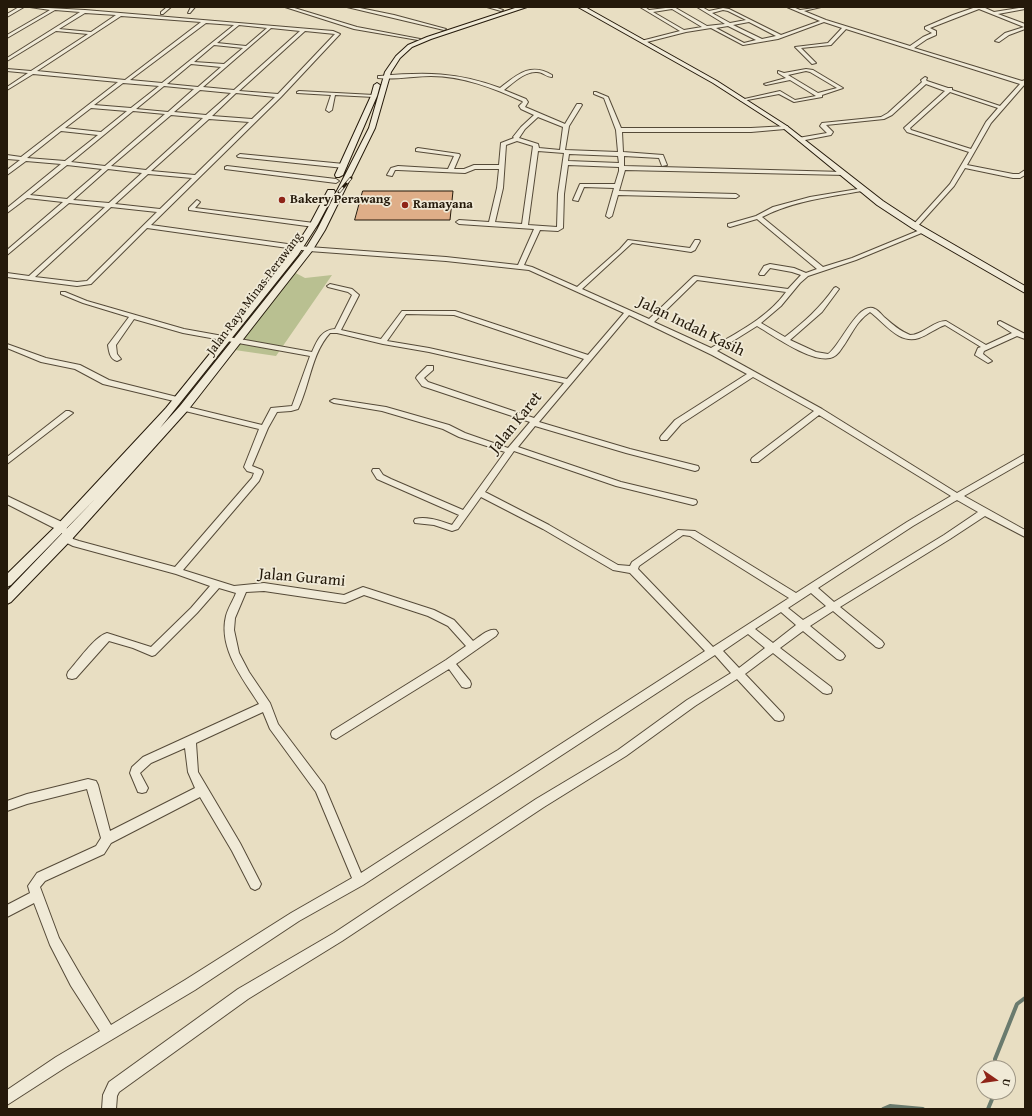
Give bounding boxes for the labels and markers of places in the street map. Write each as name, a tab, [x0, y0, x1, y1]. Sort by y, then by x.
place label: Bakery Perawang	[290, 192, 390, 208]
marker: Bakery Perawang	[277, 195, 287, 205]
place label: Ramayana	[413, 197, 473, 213]
marker: Ramayana	[400, 200, 410, 210]

